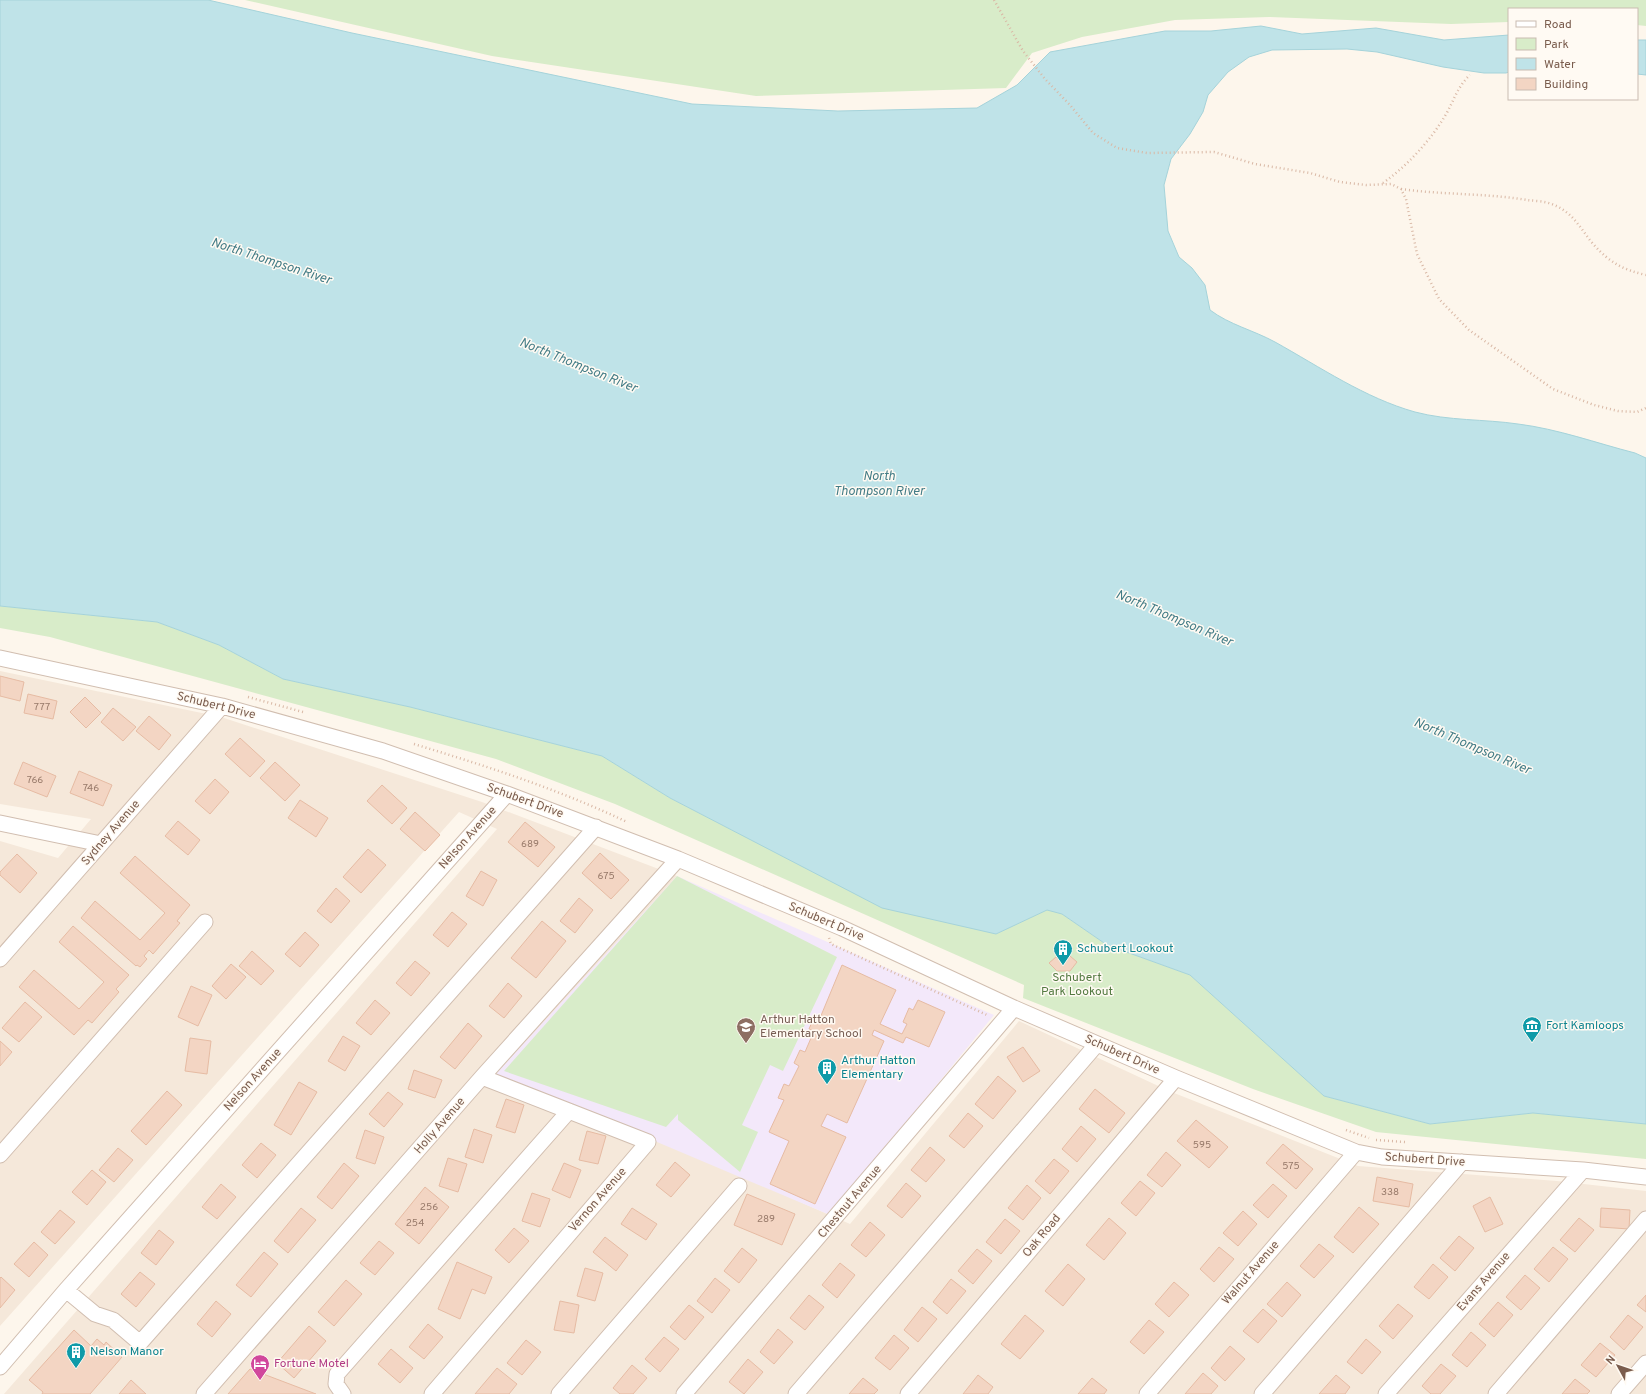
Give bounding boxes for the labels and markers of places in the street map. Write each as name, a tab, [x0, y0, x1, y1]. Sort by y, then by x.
building icon: Schubert Lookout	[1052, 938, 1074, 966]
place label: Schubert Lookout	[1077, 941, 1174, 957]
place label: Arthur Hatton Elementary School	[760, 1012, 862, 1042]
museum icon: Fort Kamloops	[1521, 1015, 1543, 1043]
school or university icon: Arthur Hatton Elementary School	[735, 1016, 757, 1044]
place label: Fort Kamloops	[1546, 1018, 1624, 1034]
place label: Arthur Hatton Elementary	[841, 1053, 916, 1083]
building icon: Arthur Hatton Elementary	[816, 1057, 838, 1085]
building icon: Nelson Manor	[65, 1341, 87, 1369]
place label: Nelson Manor	[90, 1344, 164, 1360]
hotel icon: Fortune Motel	[249, 1353, 271, 1381]
place label: Fortune Motel	[274, 1356, 349, 1372]

